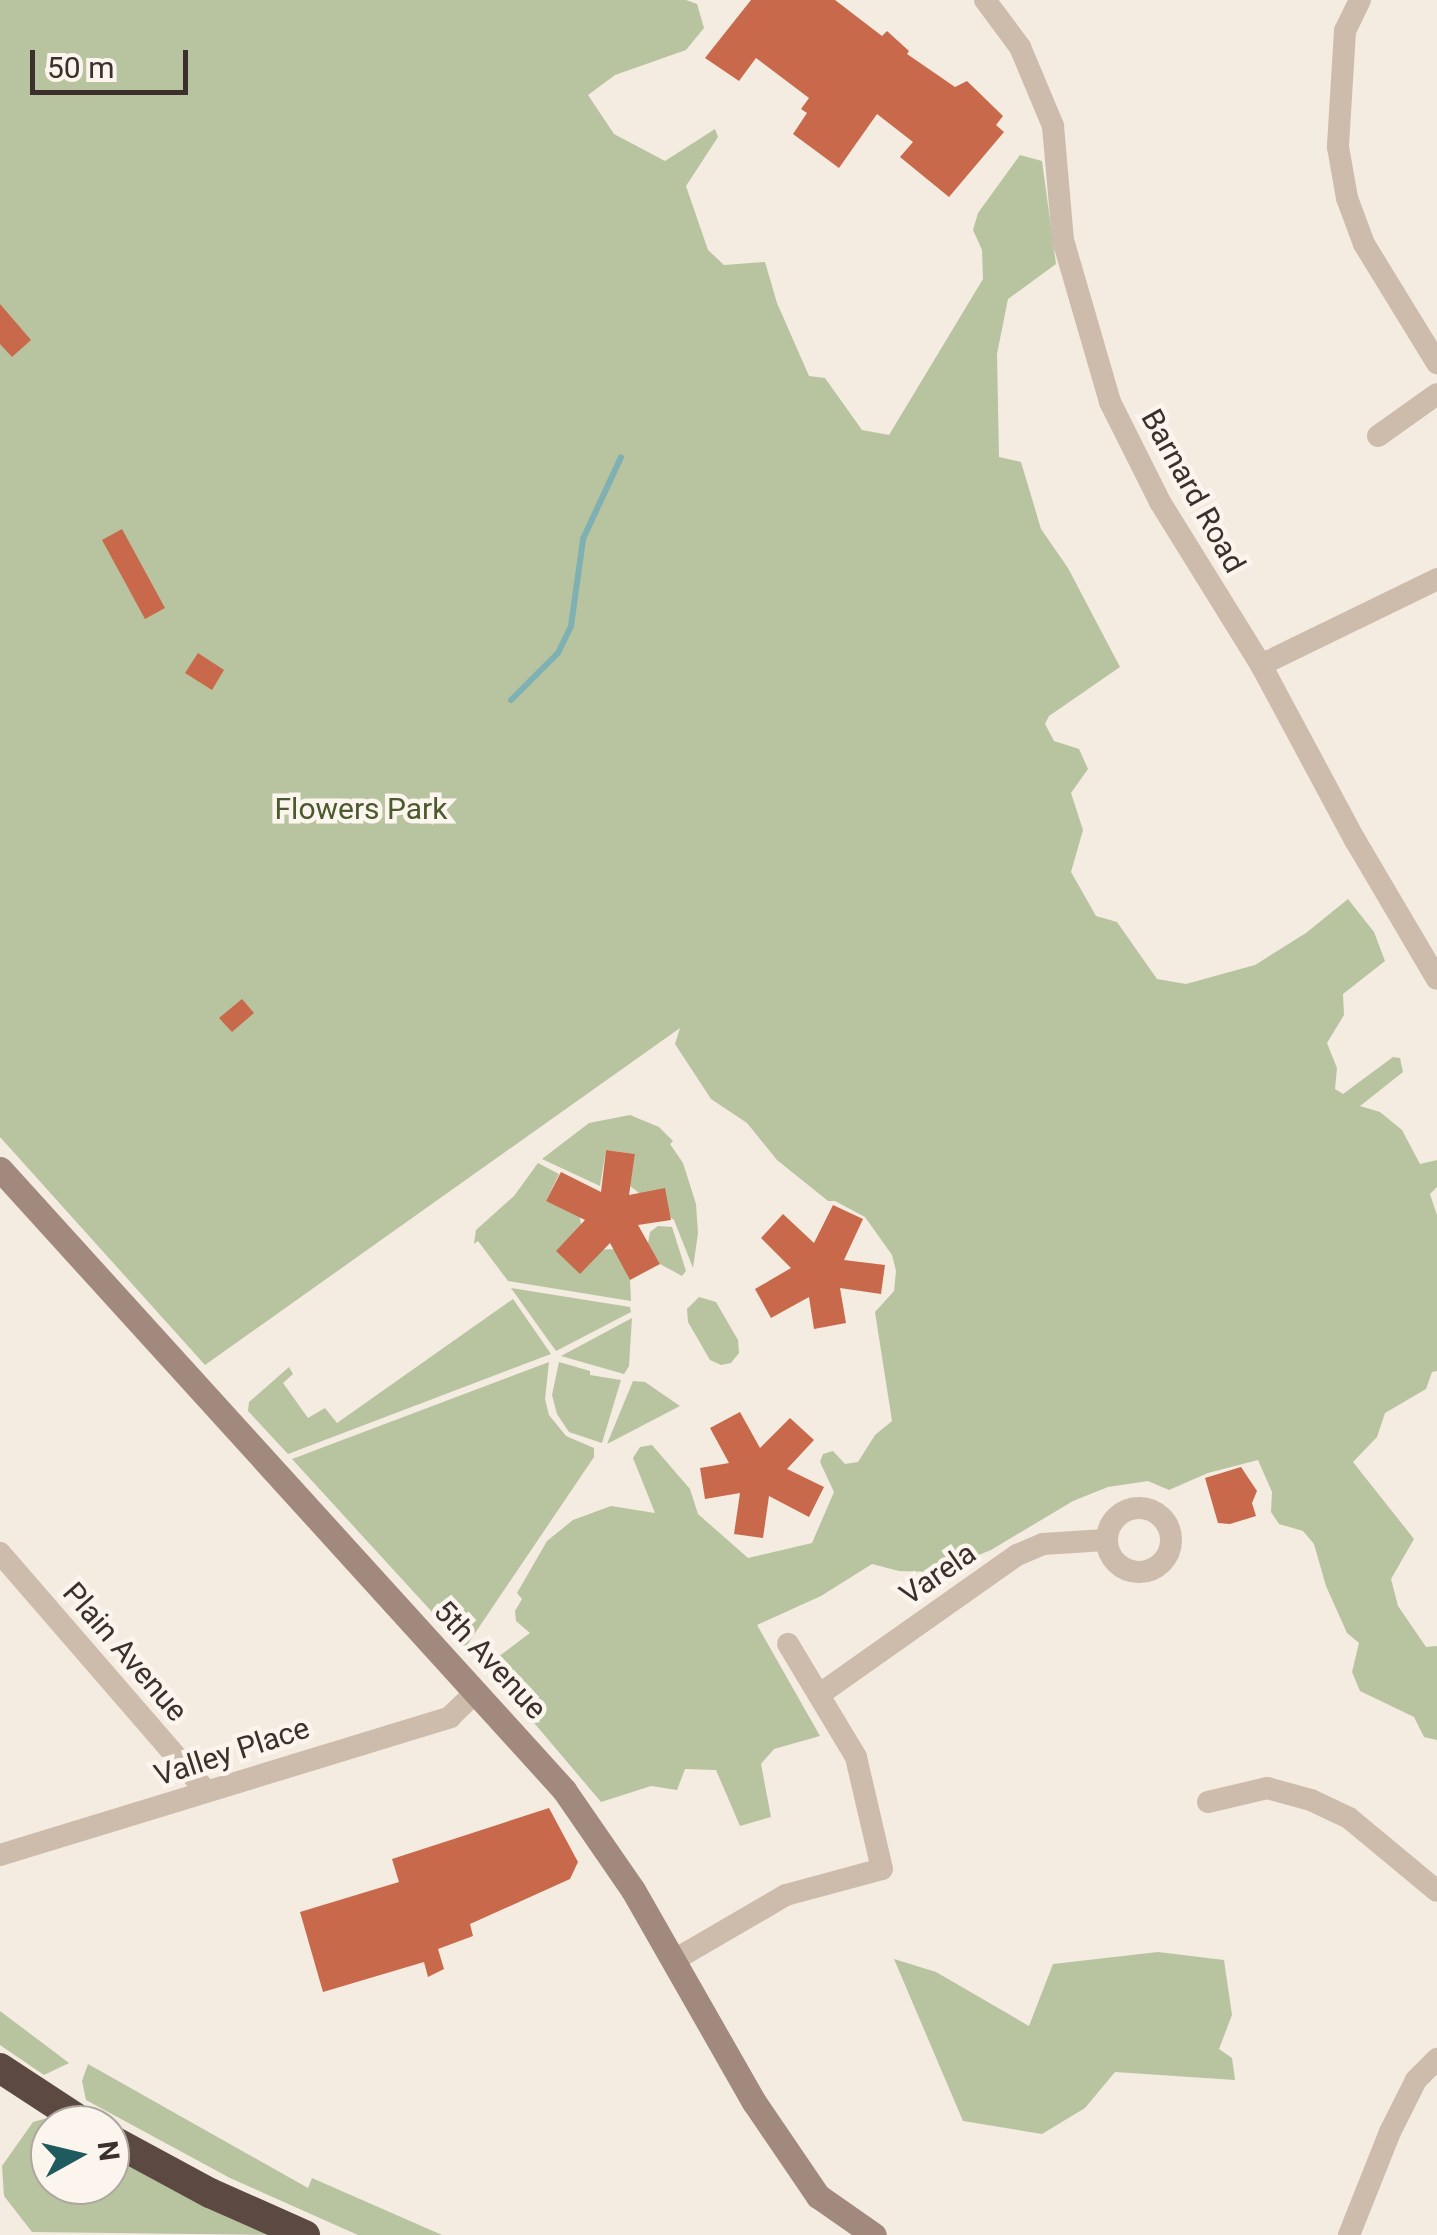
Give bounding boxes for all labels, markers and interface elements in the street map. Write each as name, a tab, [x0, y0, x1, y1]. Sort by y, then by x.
scale bar	[35, 30, 192, 92]
text: 50 m	[47, 50, 114, 85]
street label: Barnard Road	[1133, 403, 1253, 579]
park label: Flowers Park	[275, 791, 447, 827]
street label: Varela	[893, 1535, 983, 1613]
street label: Plain Avenue	[55, 1575, 195, 1729]
street label: 5th Avenue	[426, 1593, 554, 1727]
street label: Valley Place	[150, 1710, 314, 1794]
north arrow	[30, 2105, 130, 2205]
text: N	[91, 2139, 126, 2163]

